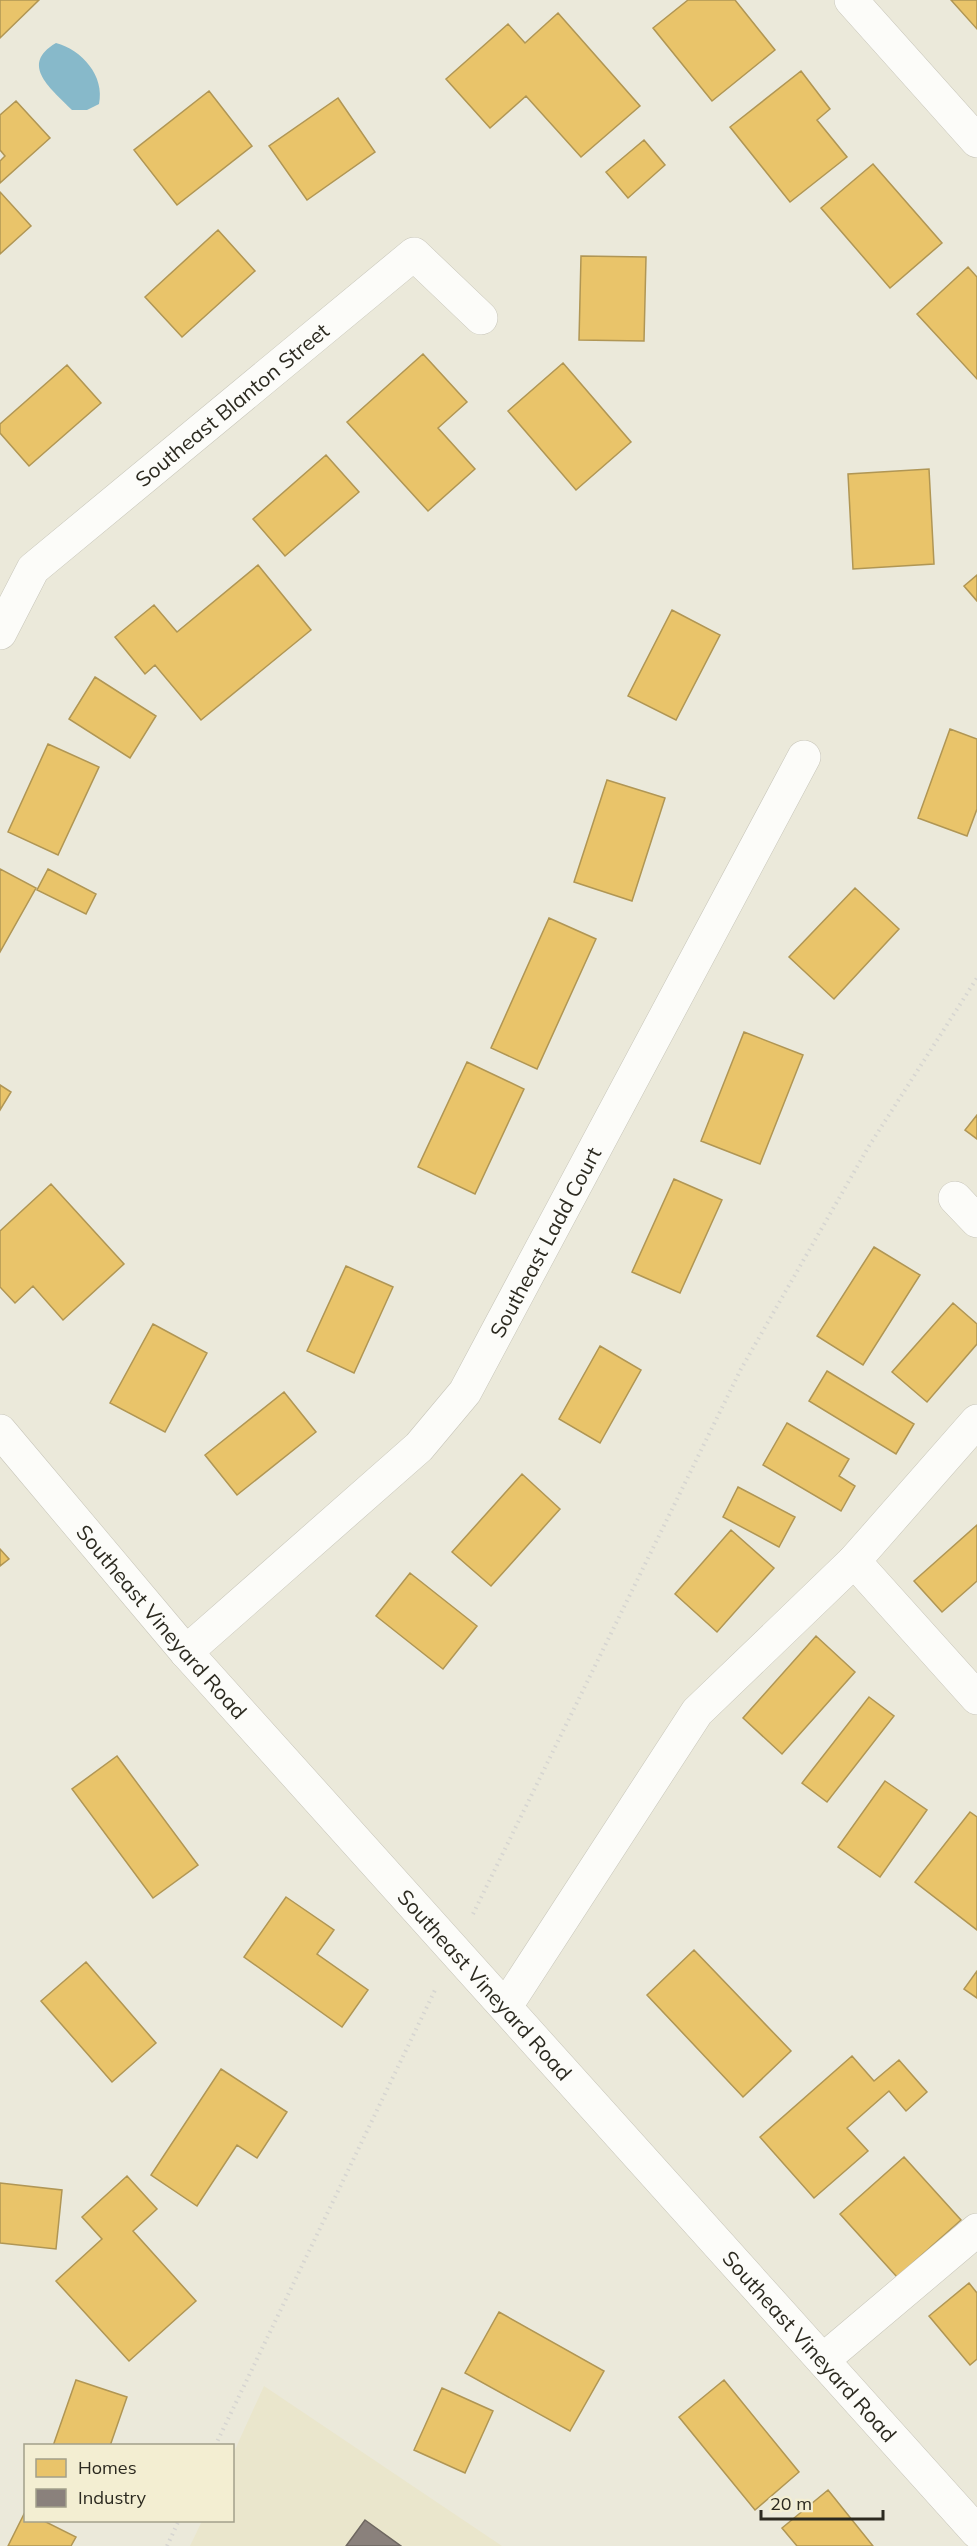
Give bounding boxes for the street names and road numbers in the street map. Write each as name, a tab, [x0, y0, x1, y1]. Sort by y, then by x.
street label: Southeast Blanton Street	[130, 317, 334, 492]
street label: Southeast Ladd Court	[484, 1142, 606, 1342]
street label: Southeast Vineyard Road	[71, 1519, 253, 1724]
street label: Southeast Vineyard Road	[392, 1884, 577, 2085]
street label: Southeast Vineyard Road	[717, 2245, 902, 2447]

